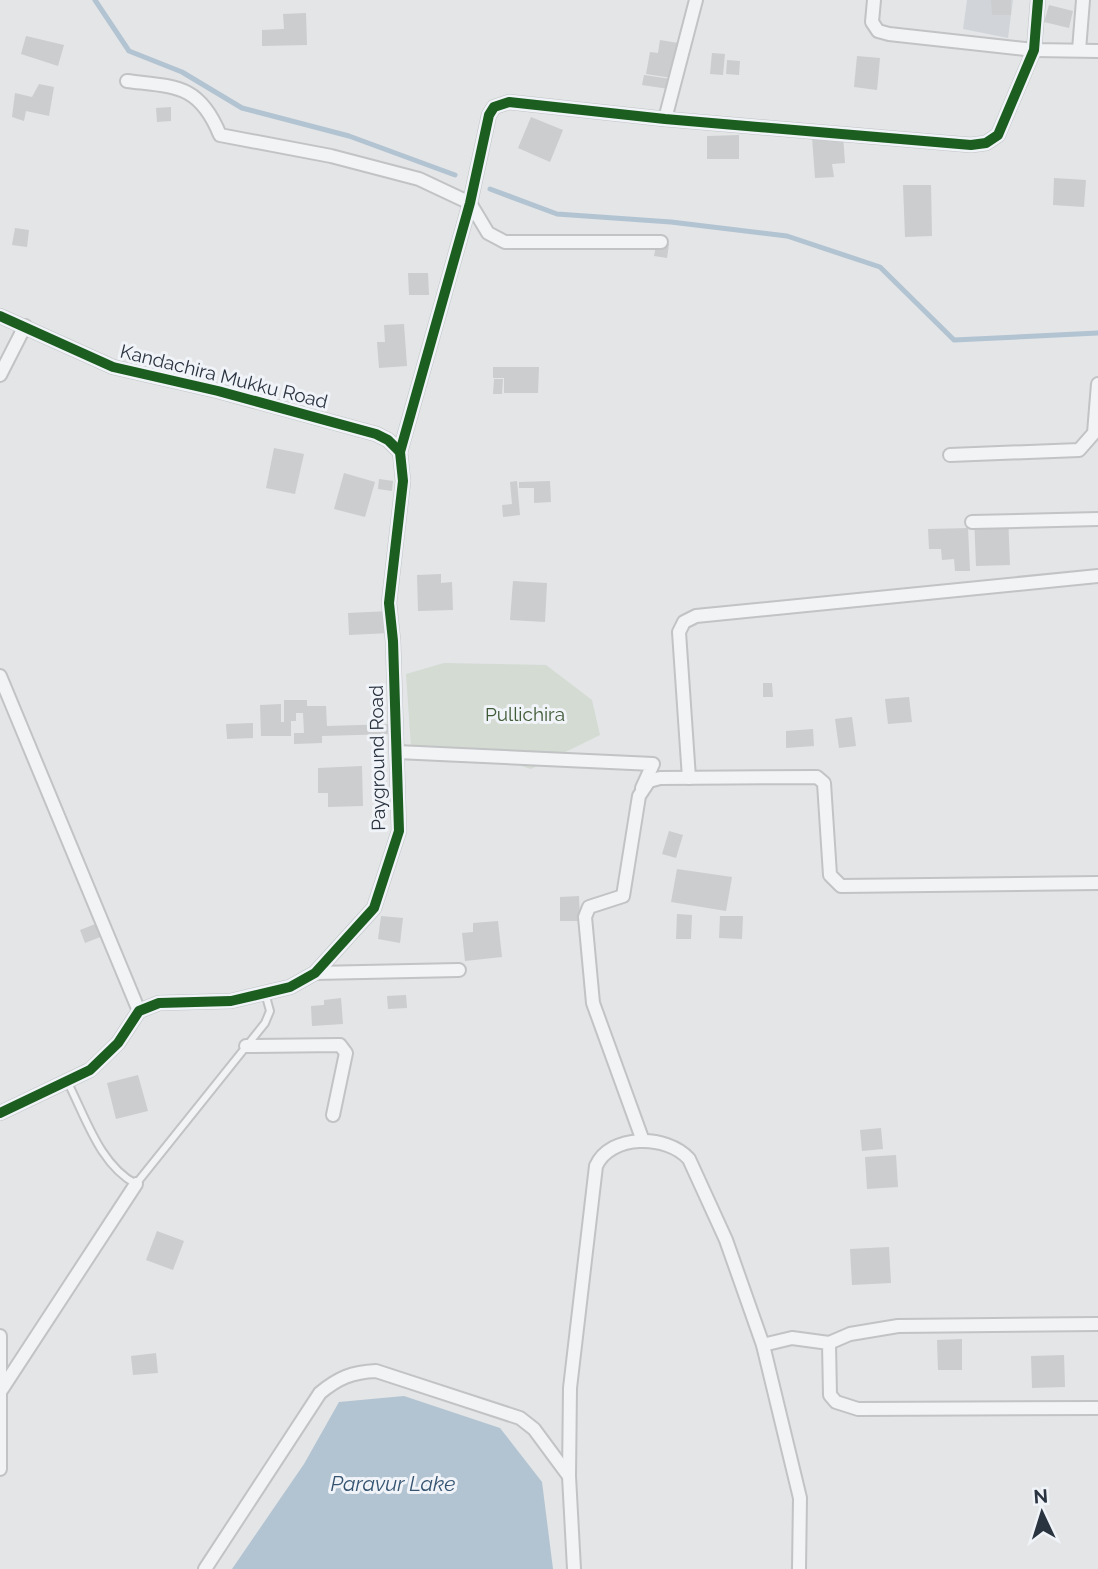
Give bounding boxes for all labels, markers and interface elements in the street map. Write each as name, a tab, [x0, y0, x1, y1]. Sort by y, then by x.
street label: Kandachira Mukku Road	[118, 340, 330, 412]
street label: Payground Road	[365, 685, 389, 831]
park label: Pullichira	[485, 703, 565, 725]
water label: Paravur Lake	[331, 1471, 455, 1496]
north arrow	[1007, 1478, 1077, 1548]
text: N	[1033, 1485, 1049, 1508]

